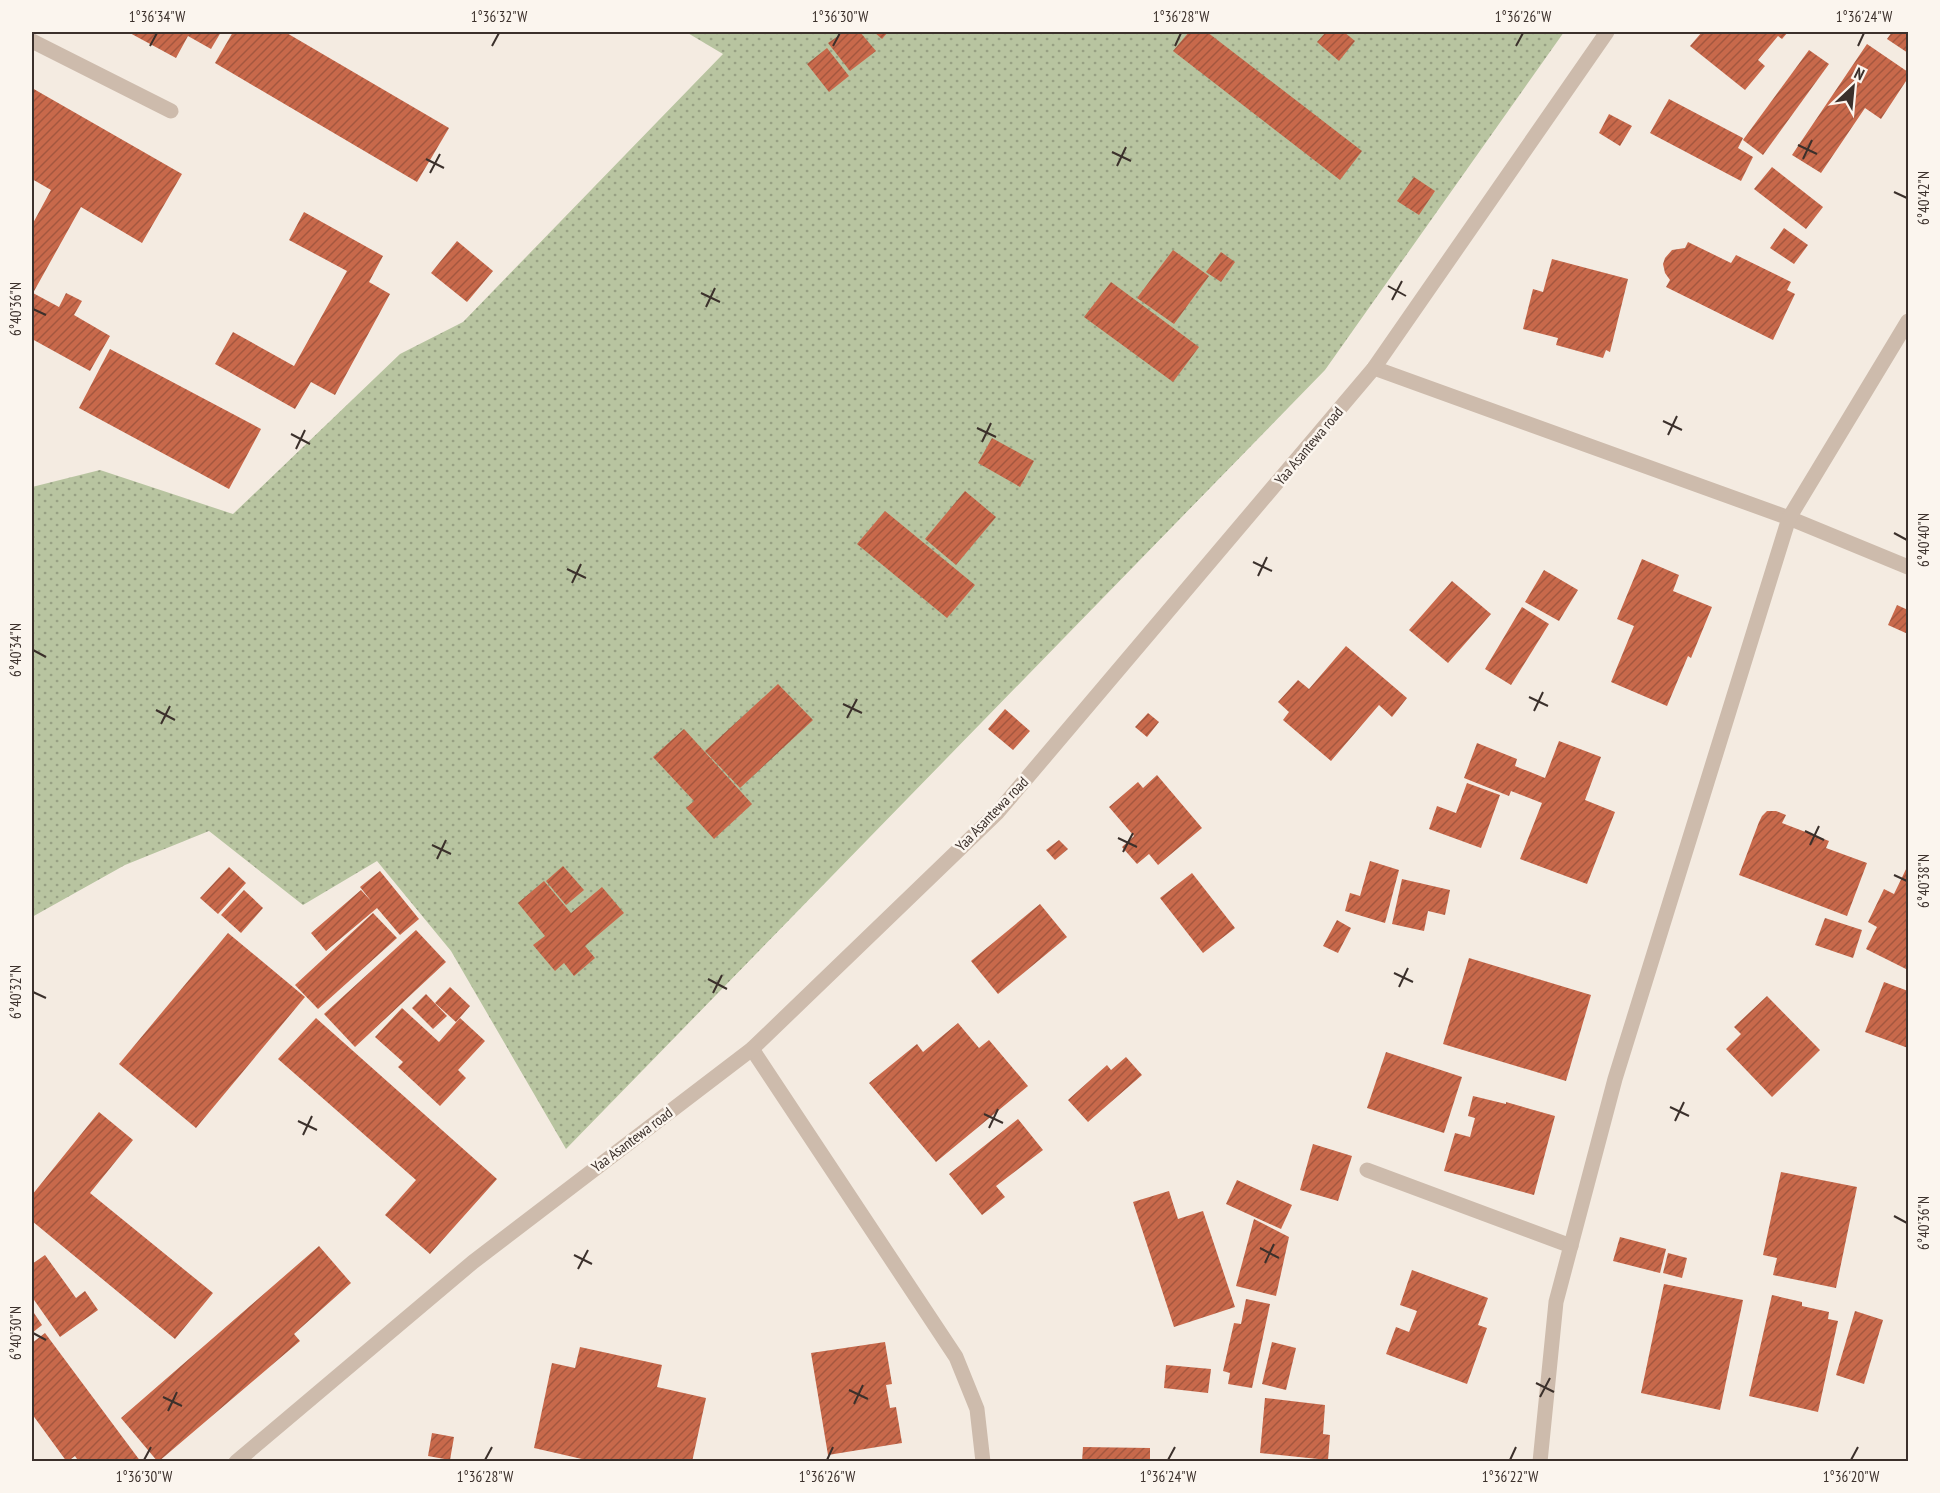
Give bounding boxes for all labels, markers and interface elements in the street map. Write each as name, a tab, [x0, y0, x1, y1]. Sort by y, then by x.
text: 1°36'34"W	[129, 7, 185, 26]
text: 1°36'32"W	[471, 7, 527, 26]
text: 1°36'30"W	[812, 7, 868, 26]
text: 1°36'28"W	[1153, 7, 1209, 26]
text: 1°36'26"W	[1495, 7, 1551, 26]
text: 1°36'24"W	[1836, 7, 1892, 26]
north arrow	[1823, 57, 1883, 117]
text: N	[1851, 63, 1868, 84]
text: 6°40'42"N	[1914, 171, 1933, 225]
text: 6°40'36"N	[6, 282, 25, 336]
street label: Yaa Asantewa road	[1270, 403, 1347, 489]
text: 6°40'40"N	[1914, 513, 1933, 567]
text: 6°40'34"N	[6, 623, 25, 677]
street label: Yaa Asantewa road	[951, 772, 1032, 855]
text: 6°40'38"N	[1914, 854, 1933, 908]
text: 6°40'32"N	[6, 965, 25, 1019]
street label: Yaa Asantewa road	[587, 1103, 676, 1176]
text: 6°40'36"N	[1914, 1196, 1933, 1250]
text: 6°40'30"N	[6, 1306, 25, 1360]
text: 1°36'30"W	[116, 1467, 172, 1486]
text: 1°36'28"W	[457, 1467, 513, 1486]
text: 1°36'26"W	[799, 1467, 855, 1486]
text: 1°36'24"W	[1140, 1467, 1196, 1486]
text: 1°36'22"W	[1482, 1467, 1538, 1486]
text: 1°36'20"W	[1823, 1467, 1879, 1486]

